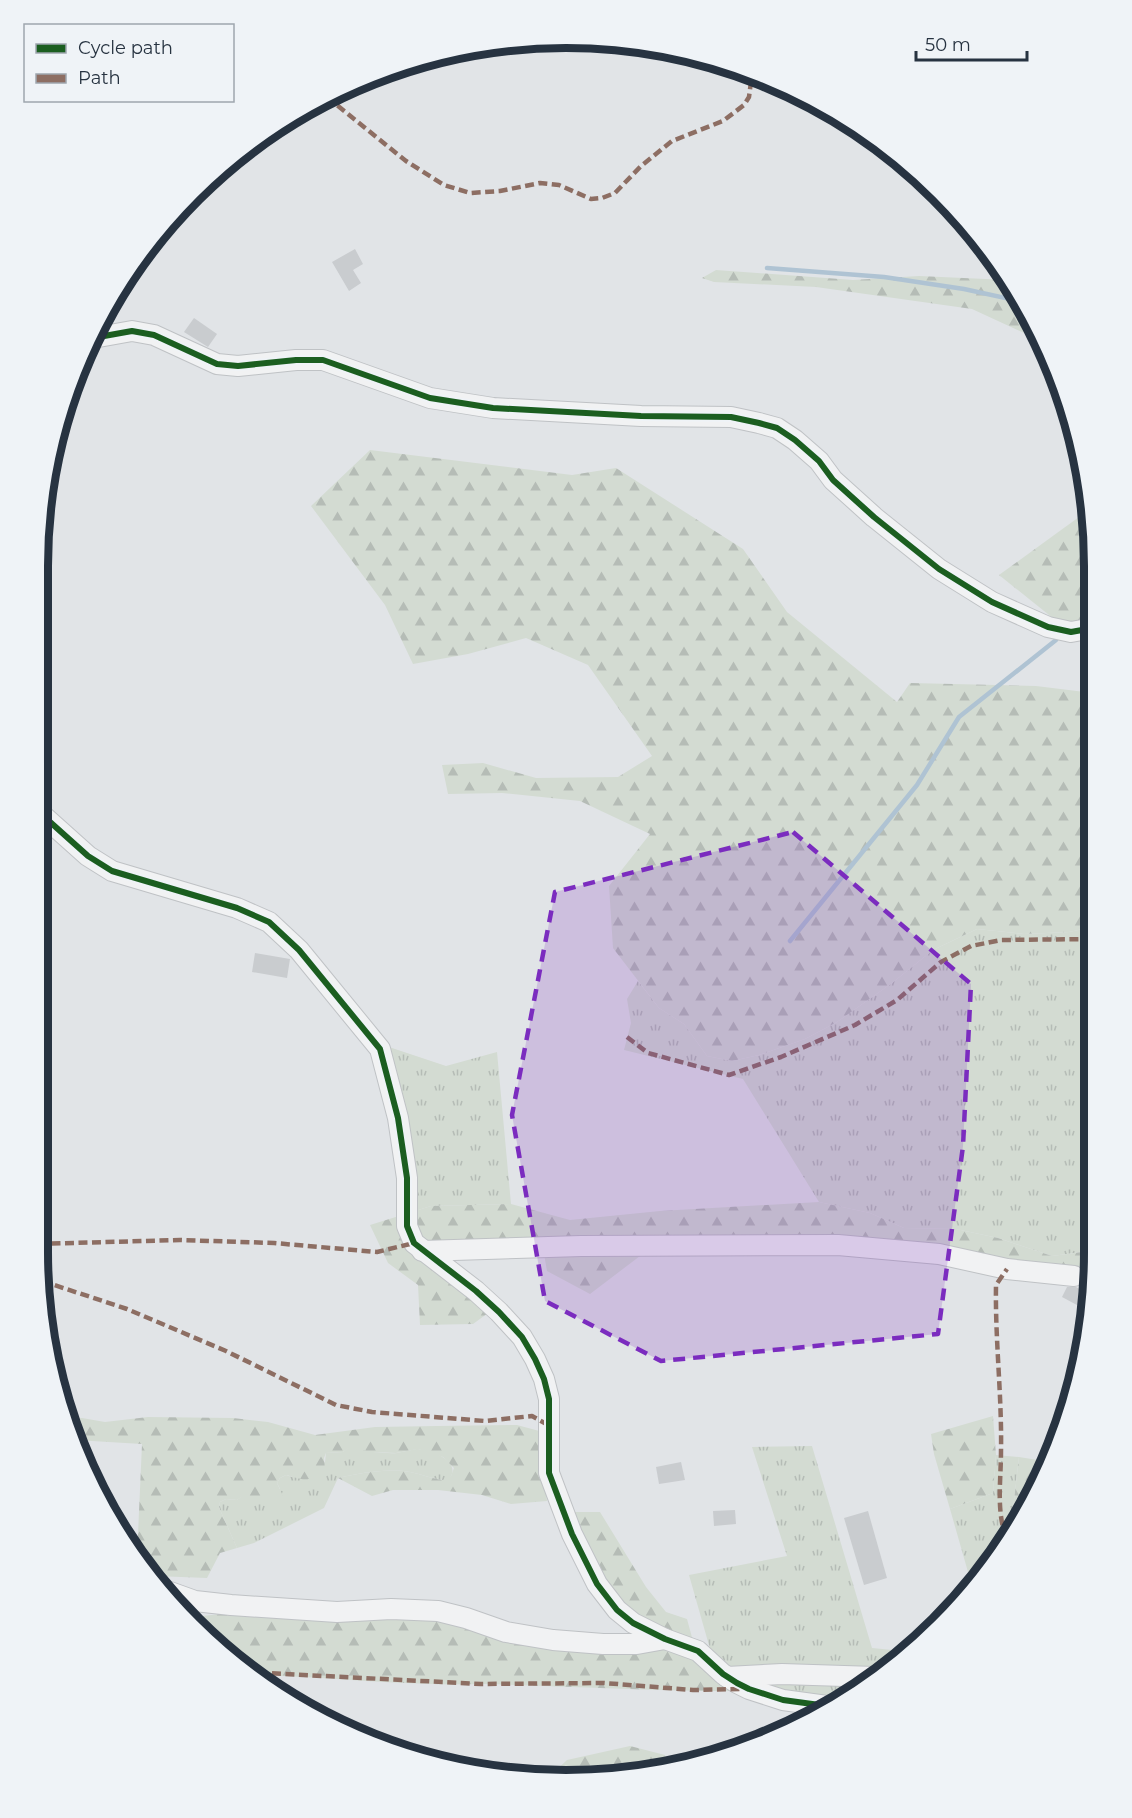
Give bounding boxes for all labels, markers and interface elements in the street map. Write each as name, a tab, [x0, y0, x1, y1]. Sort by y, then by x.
legend	[24, 24, 234, 102]
scale bar	[916, 24, 1027, 62]
text: 50 m	[925, 34, 971, 56]
text: Cycle path	[78, 37, 173, 59]
text: Path	[78, 67, 121, 89]

